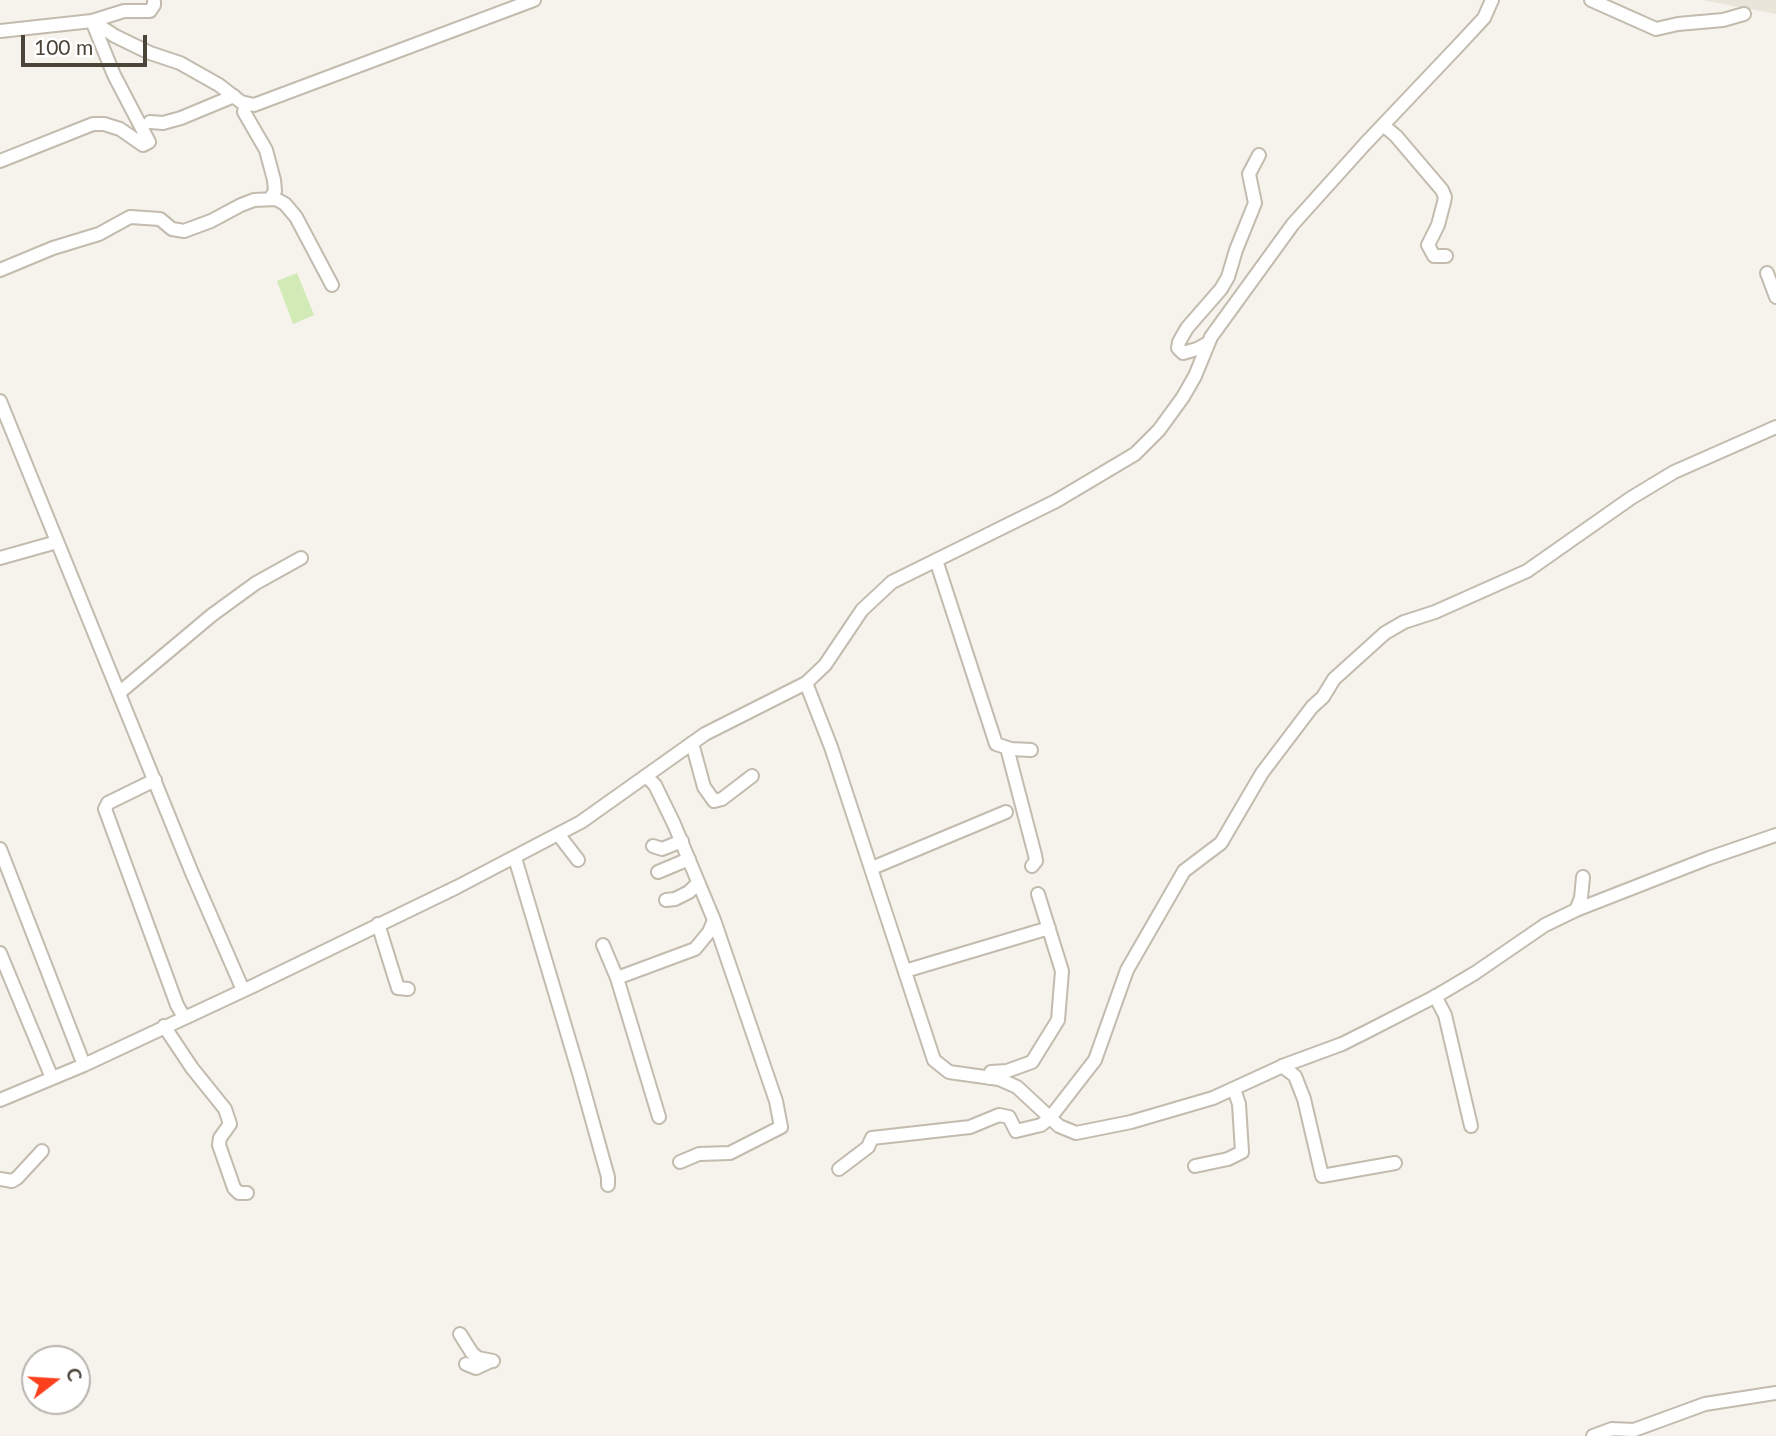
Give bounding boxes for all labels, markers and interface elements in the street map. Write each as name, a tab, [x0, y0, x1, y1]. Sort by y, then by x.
scale bar	[24, 21, 150, 65]
text: 100 m	[34, 34, 93, 59]
north arrow	[21, 1345, 91, 1415]
text: С	[62, 1365, 87, 1384]

